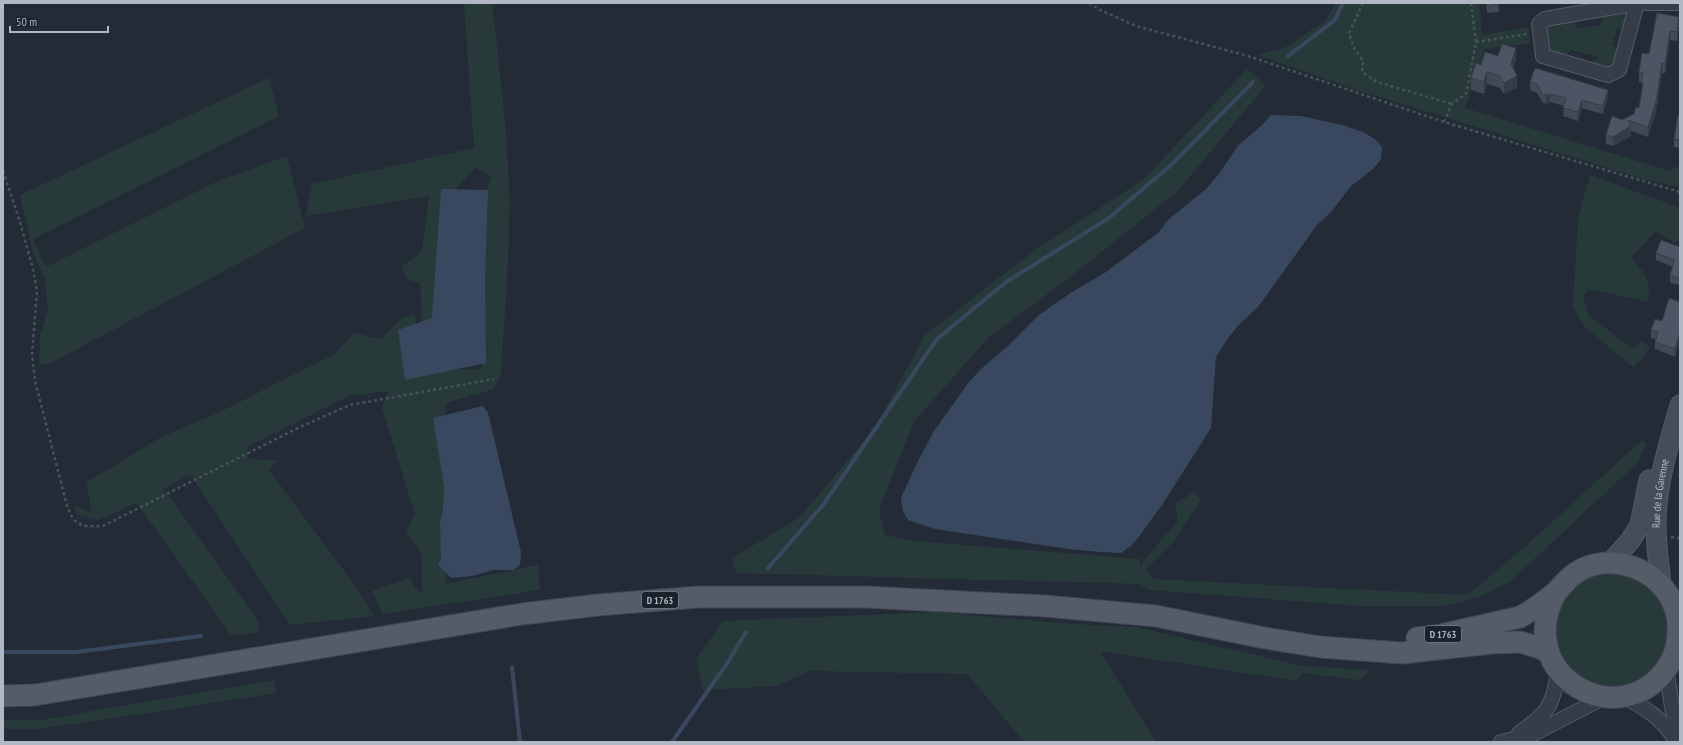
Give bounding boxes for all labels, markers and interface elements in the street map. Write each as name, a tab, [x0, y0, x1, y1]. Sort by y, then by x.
scale bar	[10, 8, 108, 34]
text: 50 m	[16, 14, 37, 29]
street label: Rue de la Garenne	[1649, 457, 1672, 528]
road number: D 1763	[642, 592, 678, 608]
road number: D 1763	[1425, 626, 1461, 642]

